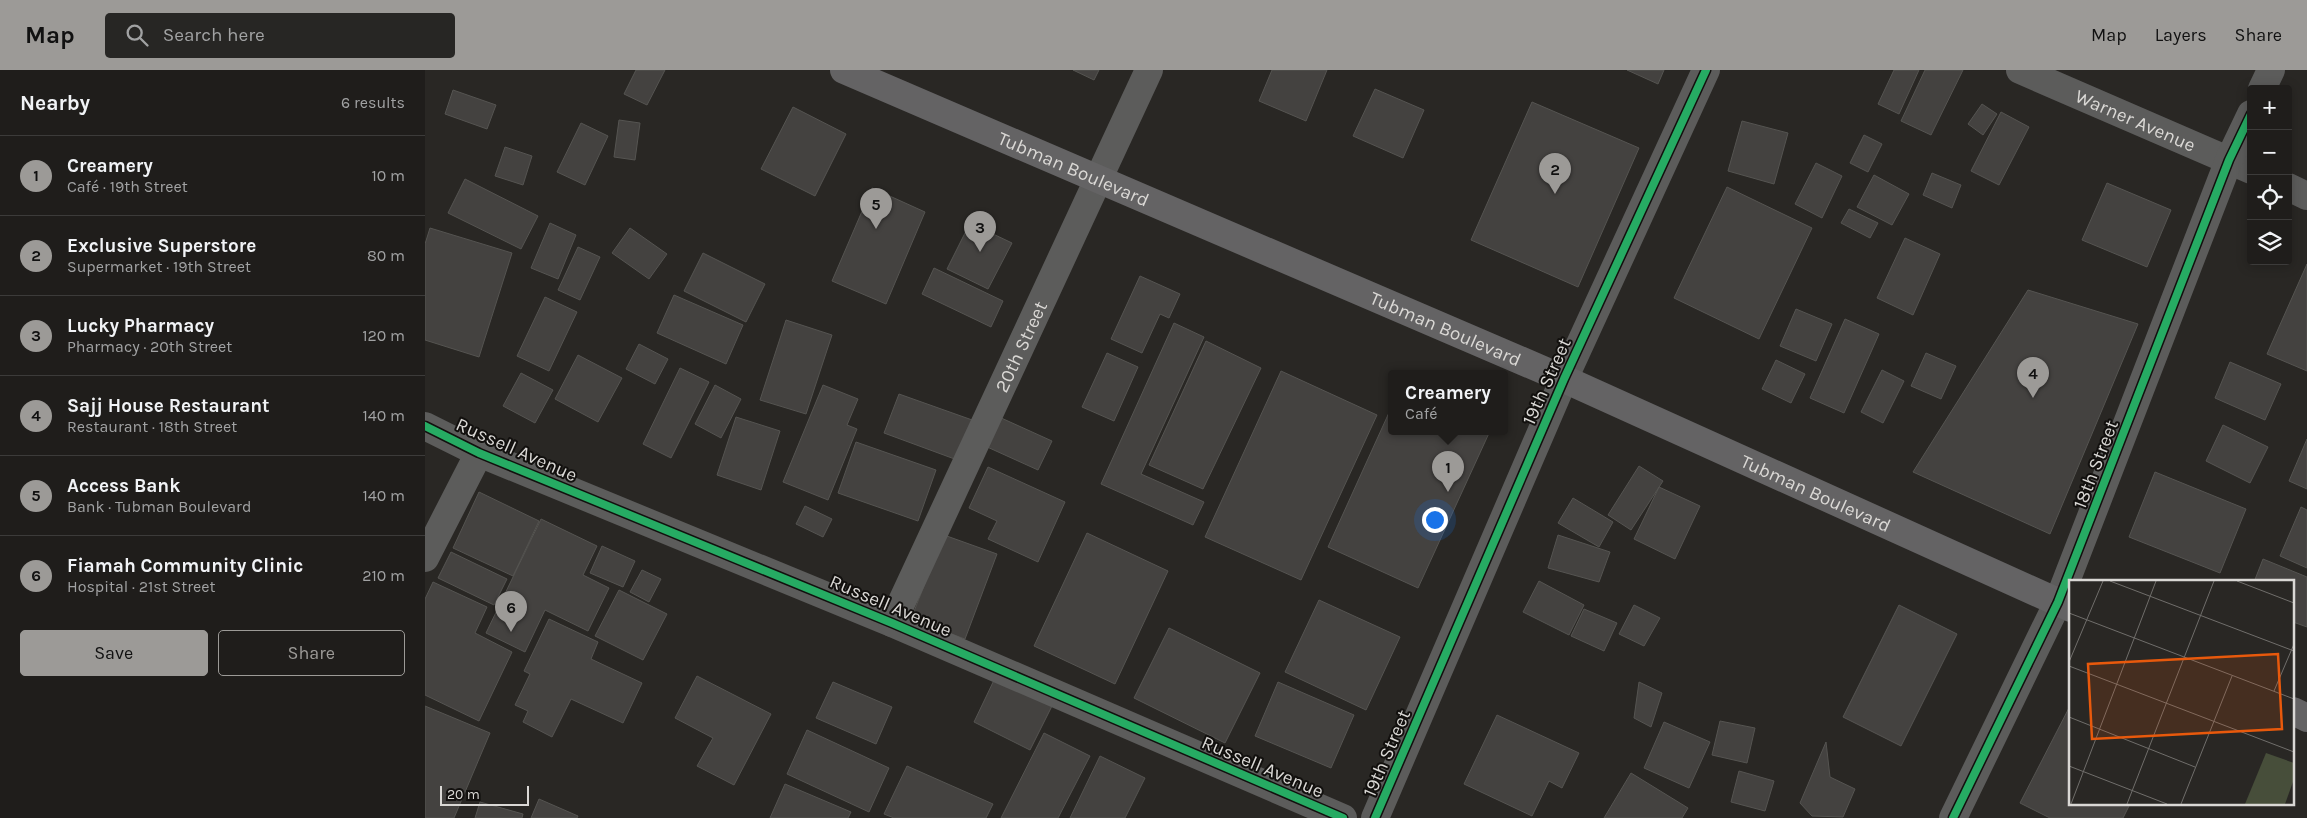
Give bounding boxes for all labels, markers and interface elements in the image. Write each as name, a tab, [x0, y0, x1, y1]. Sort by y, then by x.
search box	[105, 13, 455, 58]
text: Map	[25, 21, 75, 49]
icon: search	[123, 21, 151, 49]
text: Search here	[163, 24, 265, 46]
text: Map	[2091, 24, 2127, 46]
text: Layers	[2155, 24, 2207, 46]
text: Share	[2235, 24, 2282, 46]
street label: Warner Avenue	[2072, 85, 2199, 157]
map controls	[2247, 85, 2292, 265]
button: +	[2247, 85, 2292, 130]
text: Nearby	[20, 91, 90, 115]
text: 6 results	[341, 93, 405, 112]
street label: Tubman Boulevard	[994, 127, 1152, 212]
button: −	[2247, 130, 2292, 175]
pin: 2	[1539, 153, 1571, 194]
text: Creamery	[67, 155, 153, 177]
text: 1	[33, 166, 39, 185]
text: 10 m	[371, 166, 405, 185]
button: locate	[2247, 175, 2292, 220]
text: Café · 19th Street	[67, 177, 188, 196]
pin: 5	[860, 188, 892, 229]
pin: 3	[964, 211, 996, 252]
button: layers	[2247, 220, 2292, 265]
text: Exclusive Superstore	[67, 235, 256, 257]
text: 2	[31, 246, 41, 265]
text: 80 m	[367, 246, 405, 265]
text: Supermarket · 19th Street	[67, 257, 251, 276]
street label: Tubman Boulevard	[1367, 287, 1524, 371]
street label: 20th Street	[991, 298, 1052, 396]
text: Lucky Pharmacy	[67, 315, 214, 337]
text: 3	[31, 326, 41, 345]
text: 120 m	[362, 326, 405, 345]
street label: 19th Street	[1518, 335, 1576, 428]
text: Pharmacy · 20th Street	[67, 337, 232, 356]
pin: 4	[2017, 357, 2049, 398]
popup	[1388, 370, 1508, 435]
text: Creamery	[1405, 382, 1491, 404]
text: Sajj House Restaurant	[67, 395, 269, 417]
text: Café	[1405, 404, 1437, 423]
text: 4	[31, 406, 41, 425]
text: 140 m	[363, 406, 405, 425]
street label: Russell Avenue	[452, 413, 581, 487]
text: Restaurant · 18th Street	[67, 417, 237, 436]
street label: 18th Street	[2069, 417, 2123, 512]
street label: Tubman Boulevard	[1737, 450, 1894, 537]
pin: 1	[1432, 451, 1464, 492]
text: Access Bank	[67, 475, 180, 497]
text: 5	[31, 486, 41, 505]
text: 140 m	[363, 486, 405, 505]
text: Bank · Tubman Boulevard	[67, 497, 251, 516]
your location	[1422, 507, 1448, 533]
text: Fiamah Community Clinic	[67, 555, 303, 577]
text: 6	[31, 566, 41, 585]
text: 210 m	[362, 566, 405, 585]
street label: Russell Avenue	[826, 570, 955, 642]
text: Hospital · 21st Street	[67, 577, 215, 596]
inset map	[2069, 580, 2295, 806]
pin: 6	[495, 591, 527, 632]
button: Save	[20, 630, 208, 676]
button: Share	[218, 630, 405, 676]
street label: 19th Street	[1359, 706, 1415, 800]
street label: Russell Avenue	[1198, 731, 1327, 803]
scale bar	[440, 783, 529, 806]
text: 20 m	[447, 786, 480, 803]

